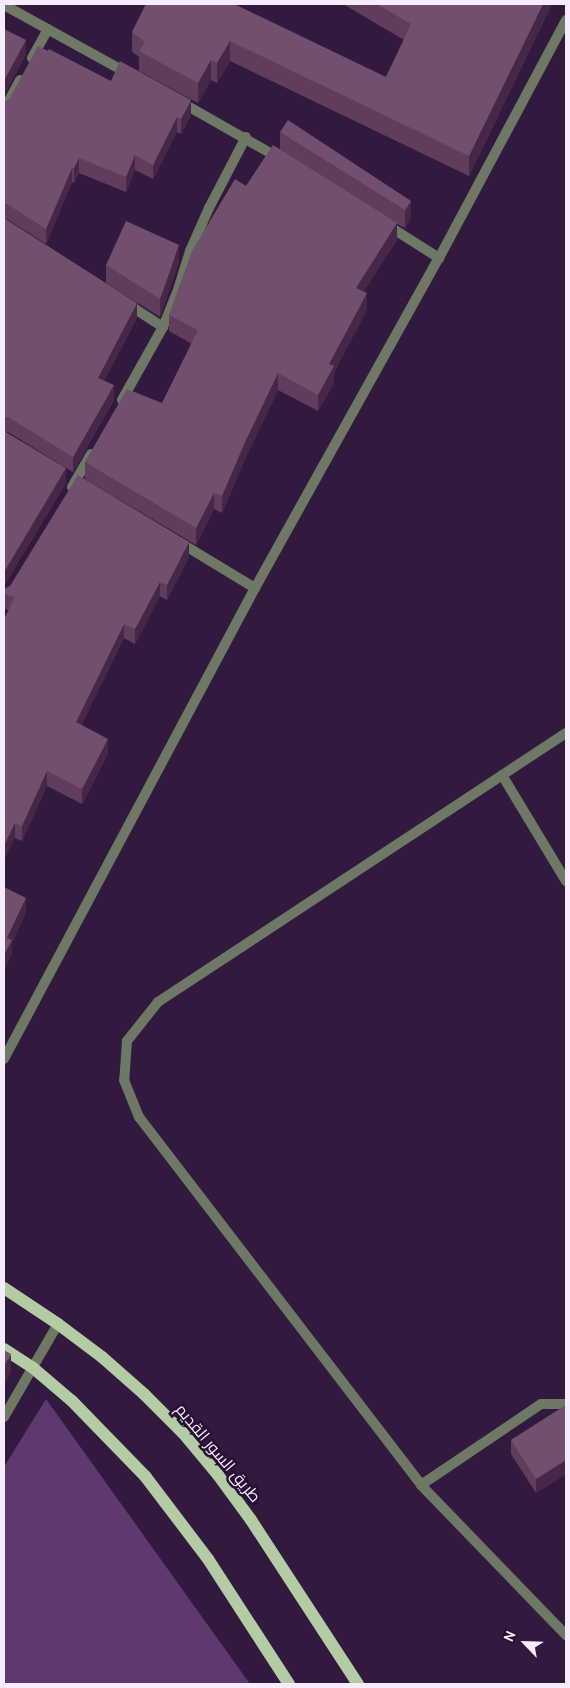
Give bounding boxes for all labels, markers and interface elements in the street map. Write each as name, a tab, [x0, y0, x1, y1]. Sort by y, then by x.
street label: طريق السور القديم	[170, 1401, 264, 1507]
north arrow	[500, 1618, 550, 1668]
text: N	[501, 1629, 521, 1645]

